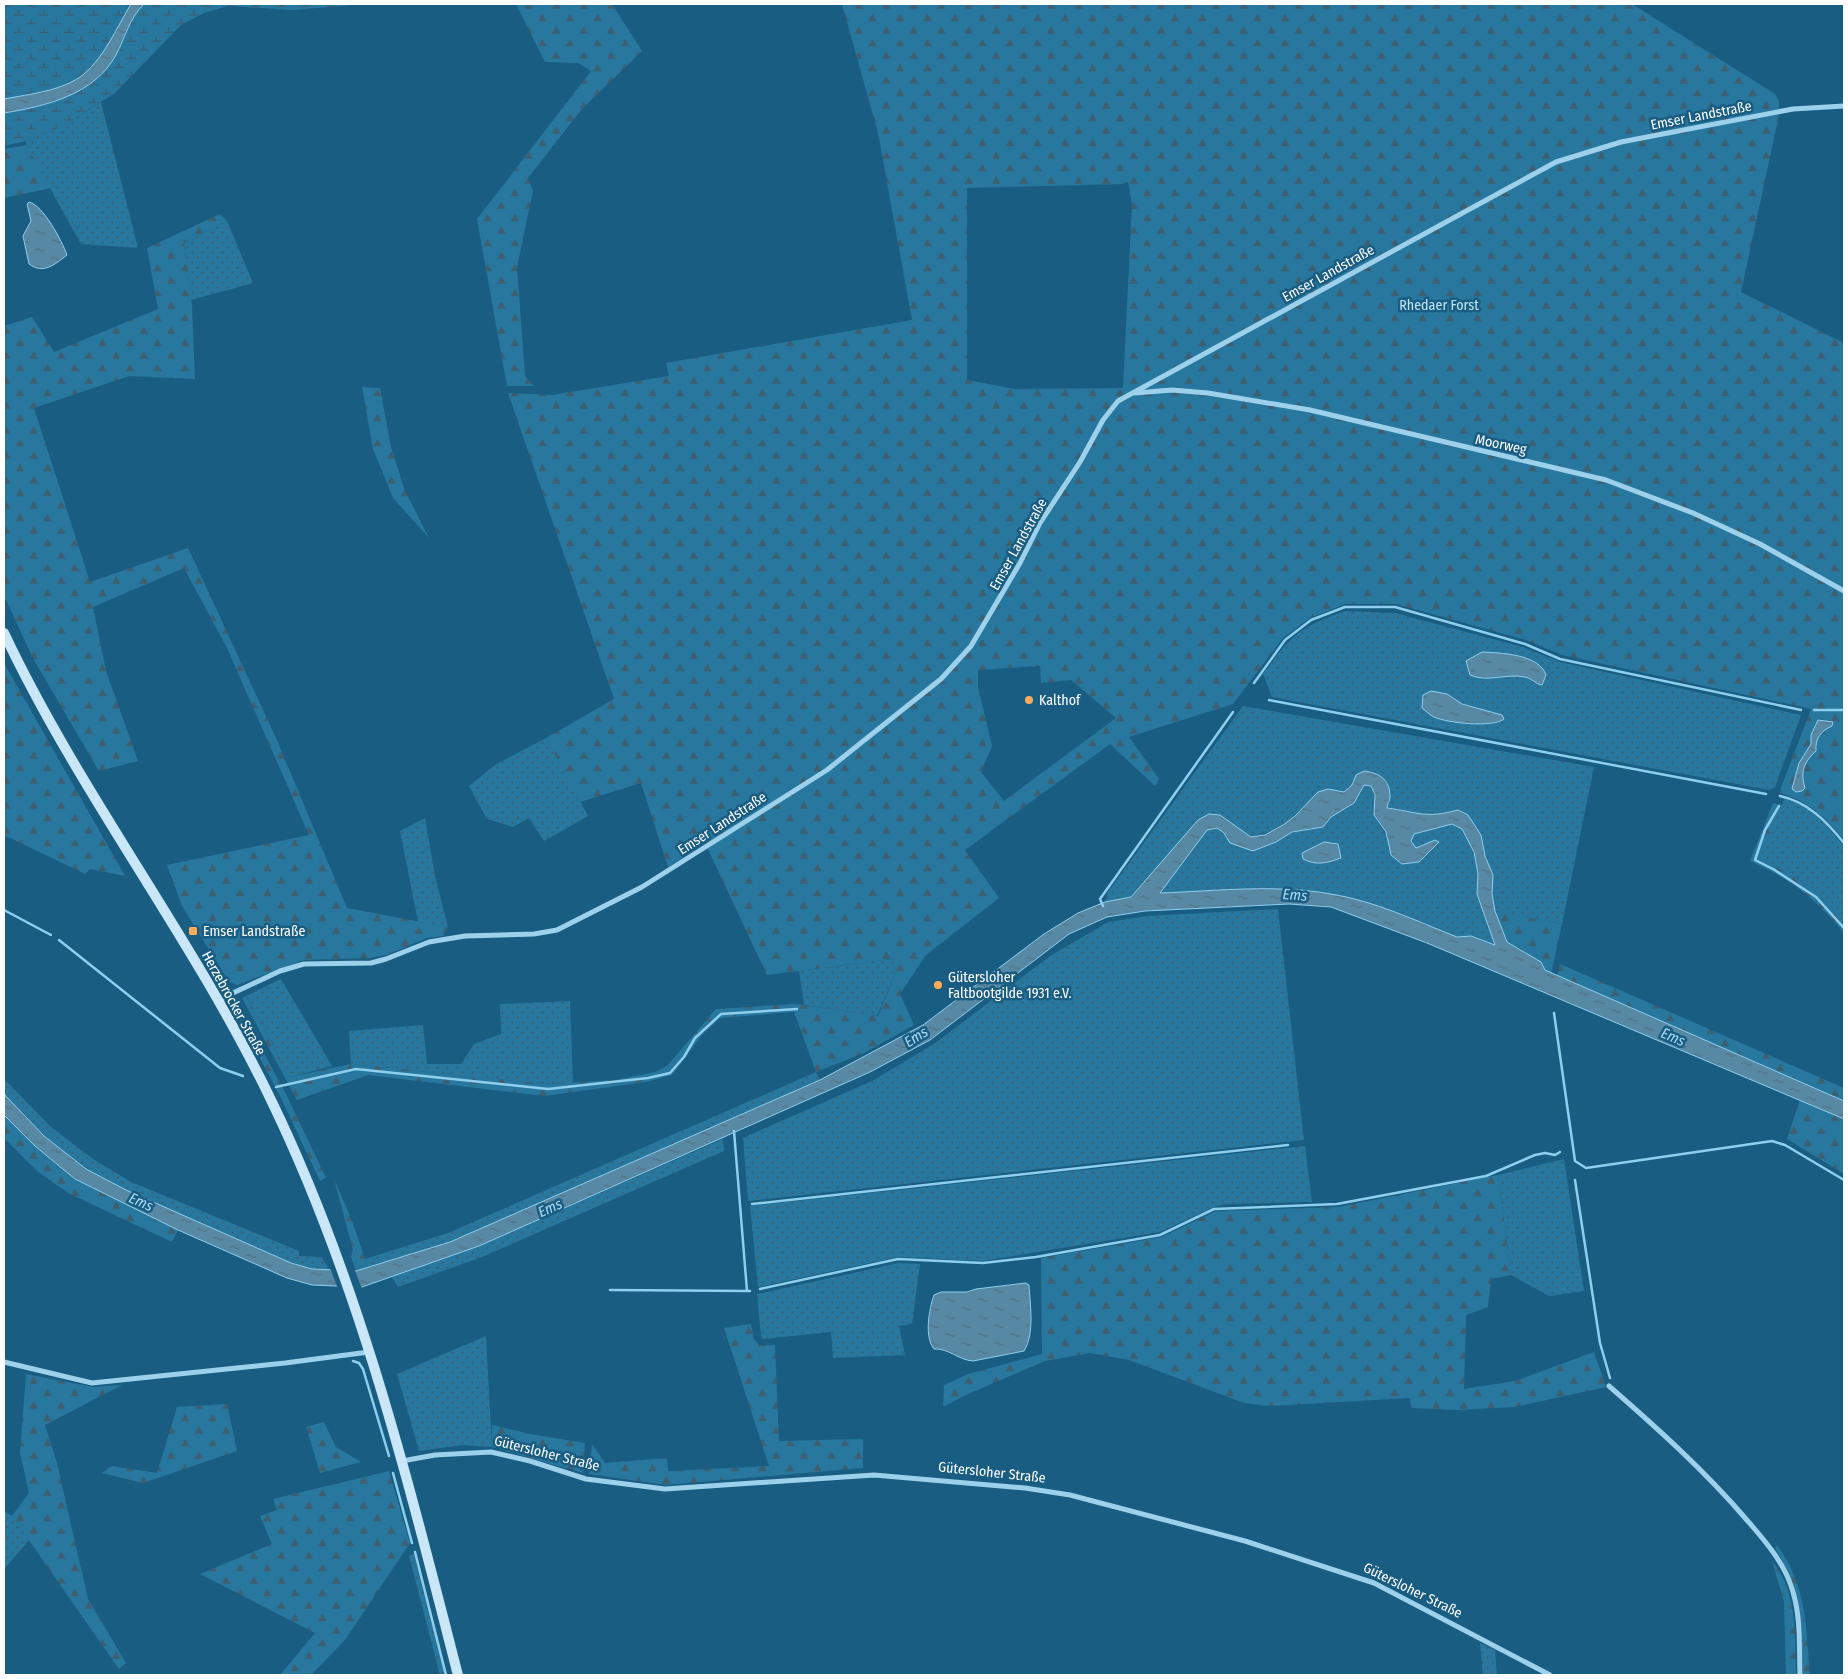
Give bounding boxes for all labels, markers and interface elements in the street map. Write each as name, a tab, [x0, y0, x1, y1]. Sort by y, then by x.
street label: Emser Landstraße	[1649, 97, 1753, 134]
street label: Emser Landstraße	[1279, 241, 1377, 306]
park label: Rhedaer Forst	[1399, 297, 1479, 314]
street label: Moorweg	[1474, 431, 1529, 458]
street label: Emser Landstraße	[986, 495, 1051, 593]
place label: Kalthof	[1039, 692, 1082, 709]
marker: Kalthof	[1023, 694, 1035, 706]
street label: Emser Landstraße	[675, 788, 770, 858]
water label: Ems	[1282, 885, 1309, 905]
place label: Emser Landstraße	[203, 923, 305, 940]
marker: Emser Landstraße	[187, 925, 199, 937]
street label: Herzebrocker Straße	[198, 948, 269, 1058]
place label: Gütersloher Faltbootgilde 1931 e.V.	[948, 969, 1071, 1002]
marker: Gütersloher Faltbootgilde 1931 e.V.	[932, 979, 944, 991]
water label: Ems	[901, 1022, 932, 1051]
water label: Ems	[1658, 1024, 1689, 1050]
water label: Ems	[126, 1189, 157, 1216]
water label: Ems	[535, 1194, 566, 1221]
street label: Gütersloher Straße	[492, 1432, 601, 1475]
street label: Gütersloher Straße	[937, 1458, 1047, 1487]
street label: Gütersloher Straße	[1361, 1559, 1465, 1622]

